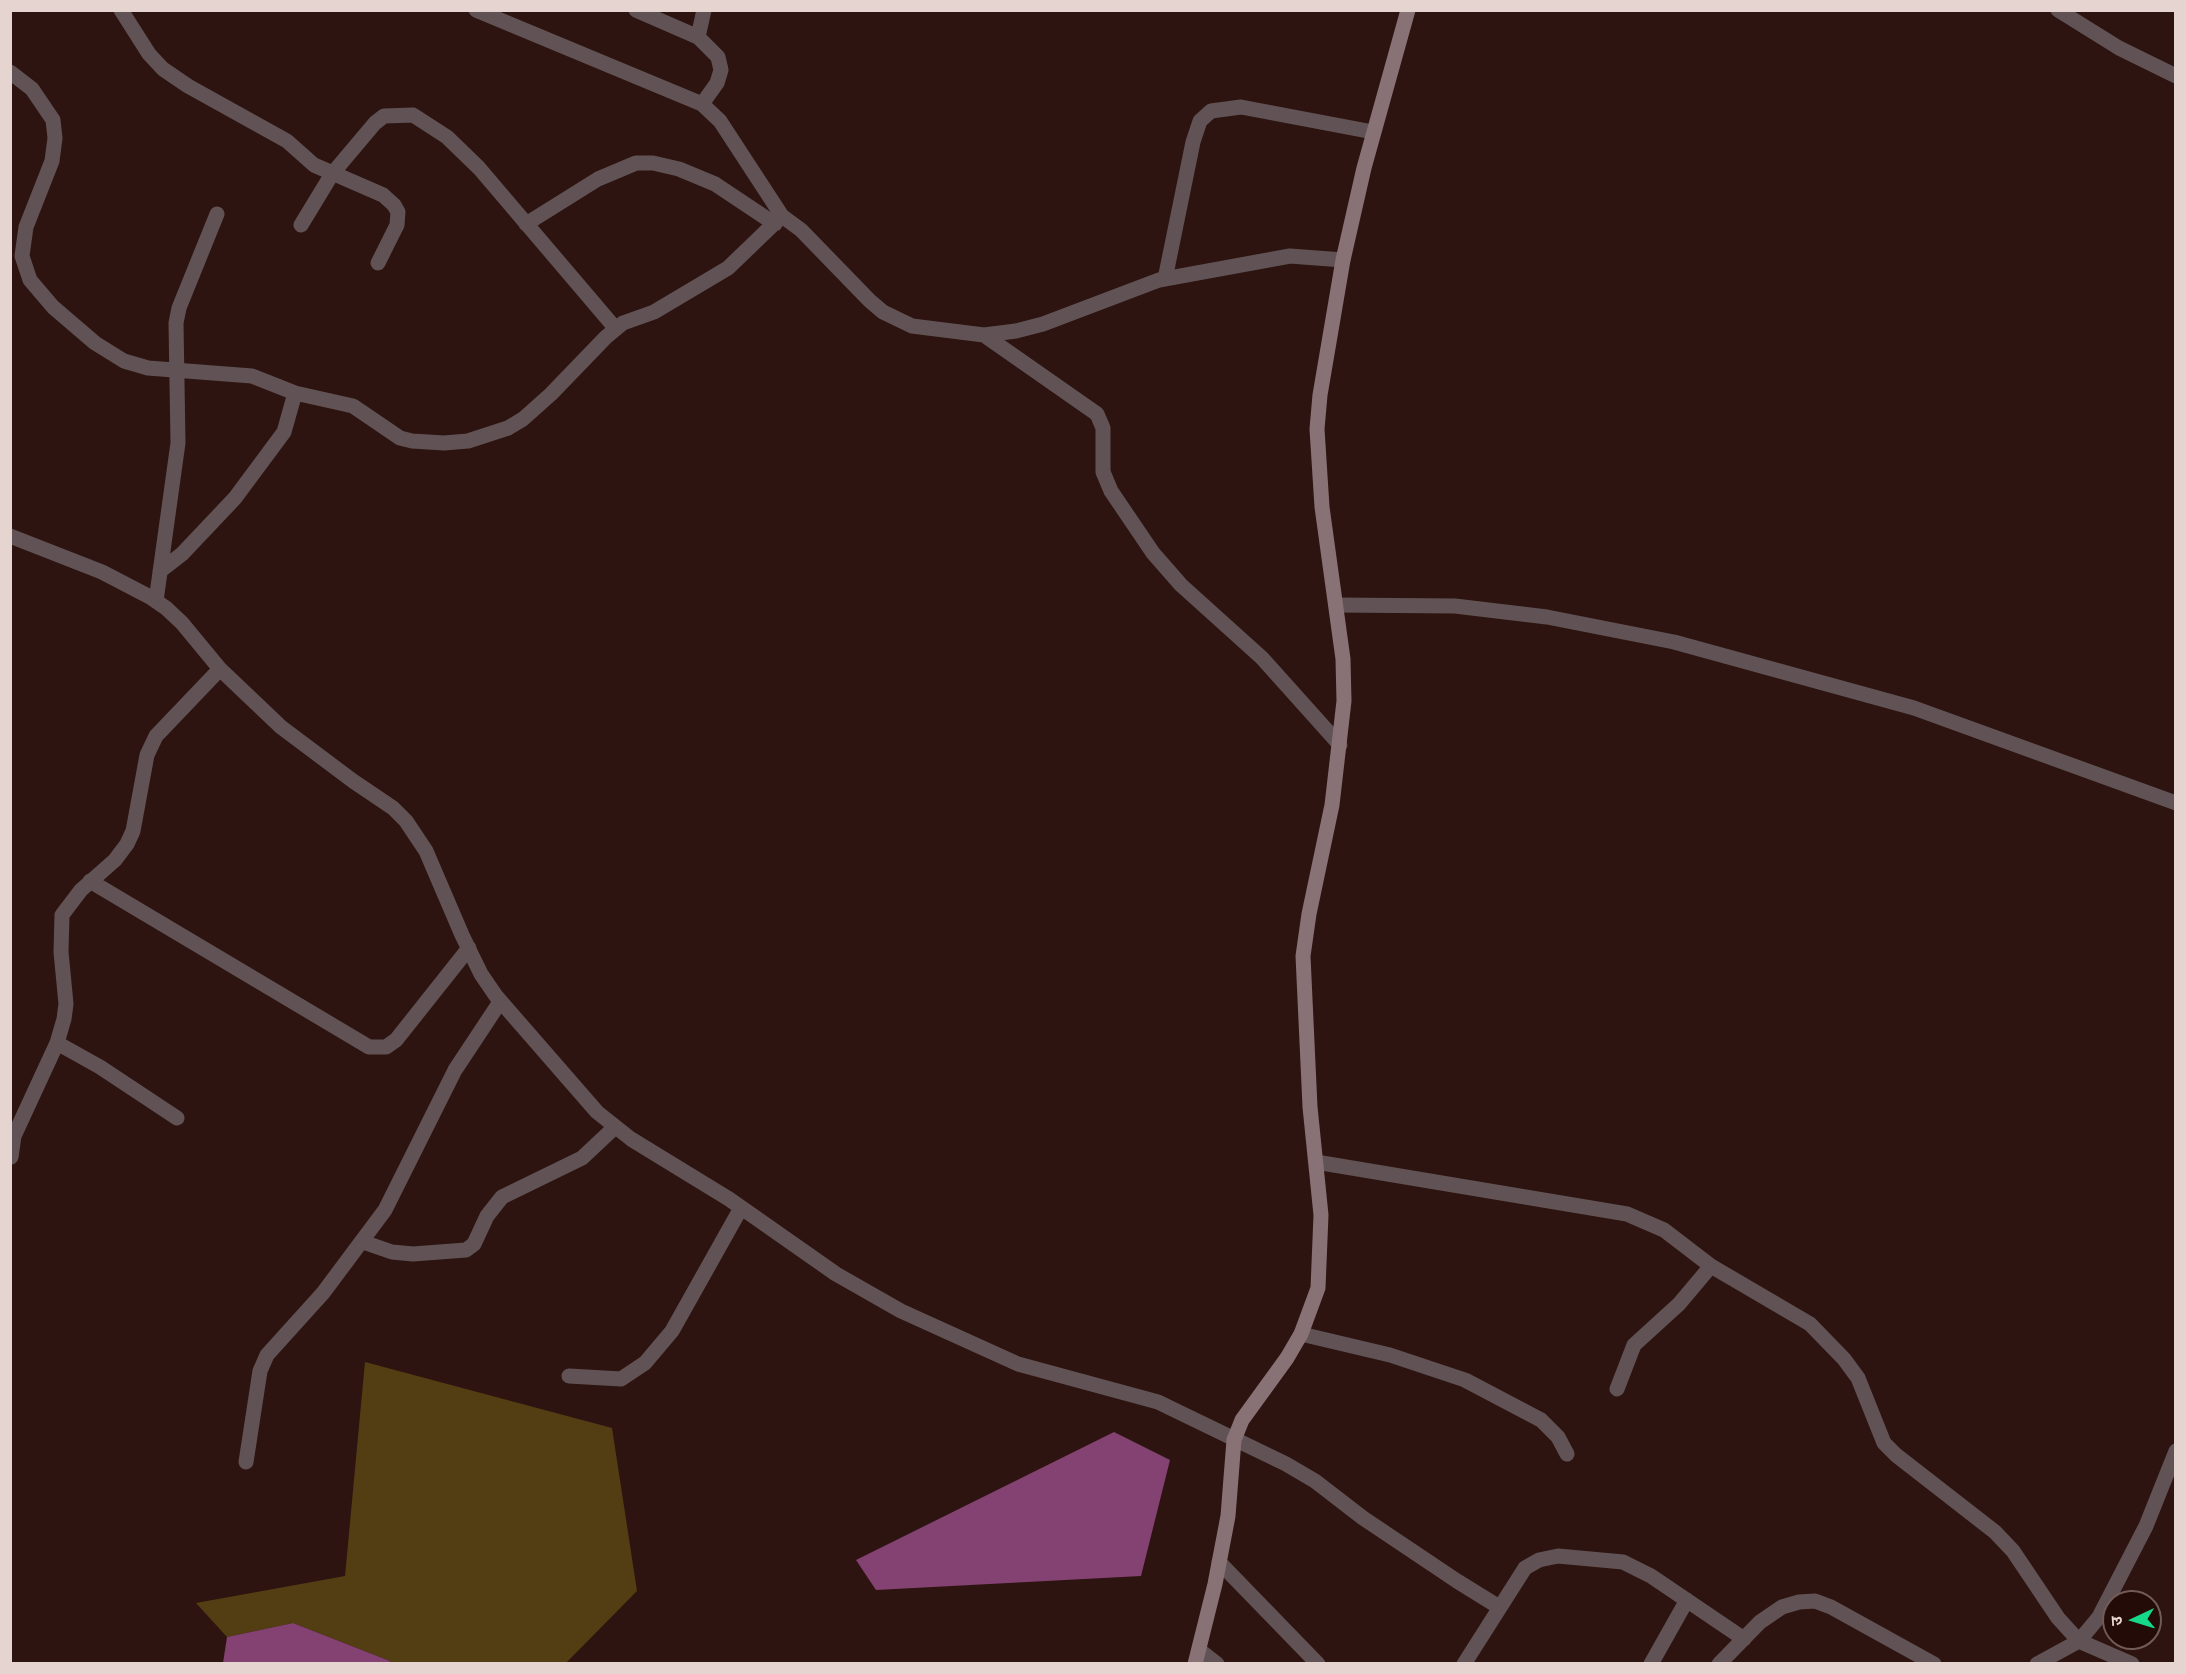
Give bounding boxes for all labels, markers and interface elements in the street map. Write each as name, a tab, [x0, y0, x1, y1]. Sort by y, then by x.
north arrow	[2102, 1590, 2162, 1650]
text: उ	[2104, 1616, 2128, 1627]

